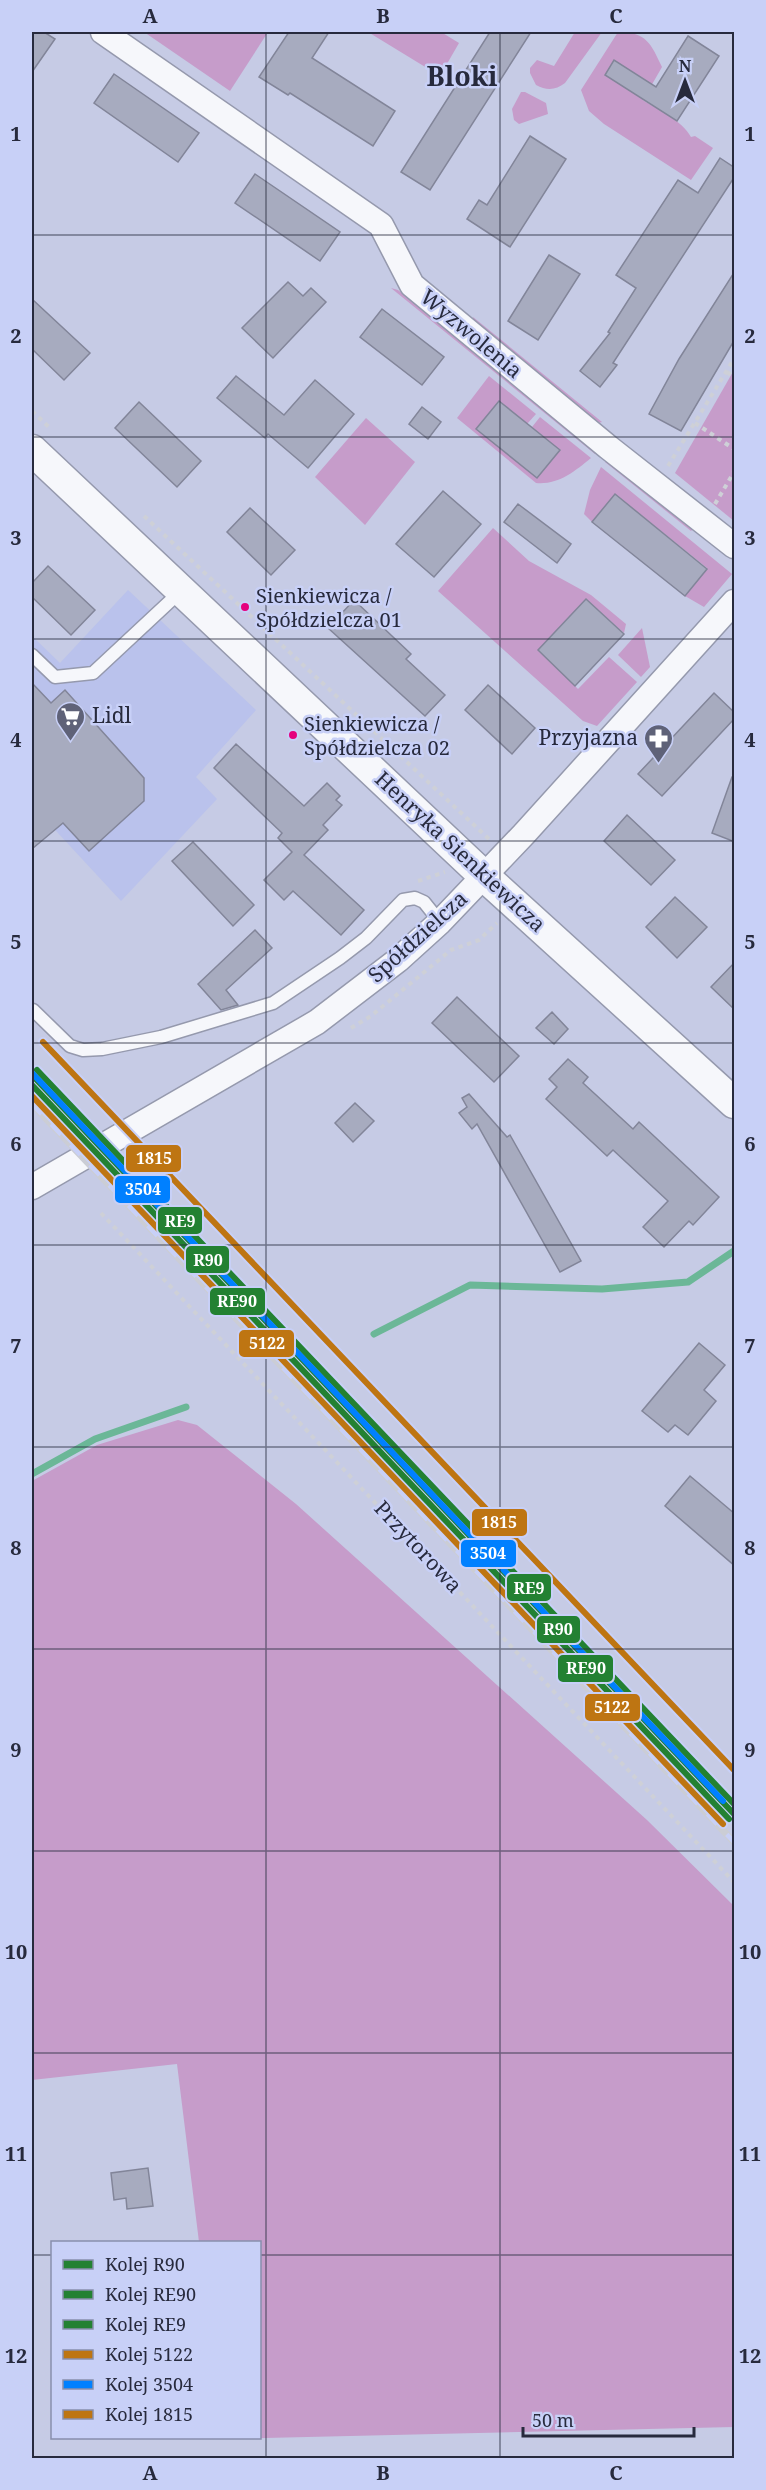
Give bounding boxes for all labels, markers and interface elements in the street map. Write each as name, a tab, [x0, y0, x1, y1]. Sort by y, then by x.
text: A	[142, 2, 158, 29]
text: B	[376, 2, 390, 29]
text: C	[609, 2, 623, 29]
north arrow	[655, 51, 715, 111]
text: N	[679, 55, 692, 77]
district label: Bloki	[427, 57, 498, 94]
text: 1	[10, 120, 22, 147]
text: 1	[744, 120, 756, 147]
street label: Wyzwolenia	[415, 282, 528, 384]
text: 2	[10, 322, 22, 349]
text: 2	[744, 322, 756, 349]
text: 3	[10, 524, 22, 551]
text: 3	[744, 524, 756, 551]
place label: Sienkiewicza / Spółdzielcza 01	[256, 582, 402, 633]
marker: Sienkiewicza / Spółdzielcza 01	[239, 601, 251, 613]
supermarket icon: Lidl	[55, 700, 87, 742]
place label: Lidl	[92, 701, 132, 729]
place label: Sienkiewicza / Spółdzielcza 02	[304, 710, 450, 761]
pharmacy icon: Przyjazna	[643, 722, 675, 764]
place label: Przyjazna	[539, 723, 638, 751]
text: 4	[10, 726, 22, 753]
text: 4	[744, 726, 756, 753]
marker: Sienkiewicza / Spółdzielcza 02	[287, 729, 299, 741]
street label: Henryka Sienkiewicza	[369, 765, 552, 938]
street label: Spółdzielcza	[362, 884, 473, 988]
text: 5	[10, 928, 22, 955]
text: 5	[744, 928, 756, 955]
text: 6	[10, 1130, 22, 1157]
text: 6	[744, 1130, 756, 1157]
line badge: 1815	[125, 1144, 182, 1173]
text: 1815	[136, 1147, 172, 1169]
line badge: 3504	[114, 1175, 171, 1204]
text: 3504	[125, 1178, 161, 1200]
line badge: RE9	[157, 1206, 203, 1235]
text: RE9	[165, 1210, 195, 1232]
line badge: R90	[185, 1245, 230, 1274]
text: R90	[193, 1249, 223, 1271]
line badge: RE90	[209, 1287, 266, 1316]
text: RE90	[217, 1290, 257, 1312]
line badge: 5122	[238, 1329, 295, 1358]
text: 7	[10, 1332, 22, 1359]
text: 5122	[249, 1332, 285, 1354]
text: 7	[744, 1332, 756, 1359]
street label: Przytorowa	[369, 1494, 469, 1599]
line badge: 1815	[471, 1508, 528, 1537]
text: 1815	[481, 1511, 517, 1533]
text: 8	[10, 1534, 22, 1561]
text: 8	[744, 1534, 756, 1561]
line badge: 3504	[460, 1539, 517, 1568]
text: 3504	[470, 1542, 506, 1564]
line badge: RE9	[506, 1573, 552, 1602]
text: RE9	[514, 1577, 544, 1599]
line badge: R90	[536, 1615, 581, 1644]
text: R90	[543, 1618, 573, 1640]
line badge: RE90	[557, 1654, 614, 1683]
text: RE90	[566, 1657, 606, 1679]
line badge: 5122	[584, 1693, 641, 1722]
text: 5122	[594, 1696, 630, 1718]
text: 9	[10, 1736, 22, 1763]
text: 9	[744, 1736, 756, 1763]
text: 10	[5, 1938, 27, 1965]
text: 10	[739, 1938, 761, 1965]
text: 11	[5, 2140, 27, 2167]
text: 11	[739, 2140, 761, 2167]
legend	[51, 2241, 261, 2439]
text: Kolej R90	[105, 2252, 185, 2276]
text: Kolej RE90	[105, 2282, 196, 2306]
text: Kolej RE9	[105, 2312, 186, 2336]
text: 12	[5, 2342, 27, 2369]
text: Kolej 5122	[105, 2342, 193, 2366]
text: 12	[739, 2342, 761, 2369]
text: Kolej 3504	[105, 2372, 193, 2396]
scale bar	[523, 2400, 694, 2438]
text: Kolej 1815	[105, 2402, 193, 2426]
text: 50 m	[532, 2408, 574, 2432]
text: A	[142, 2459, 158, 2486]
text: B	[376, 2459, 390, 2486]
text: C	[609, 2459, 623, 2486]

